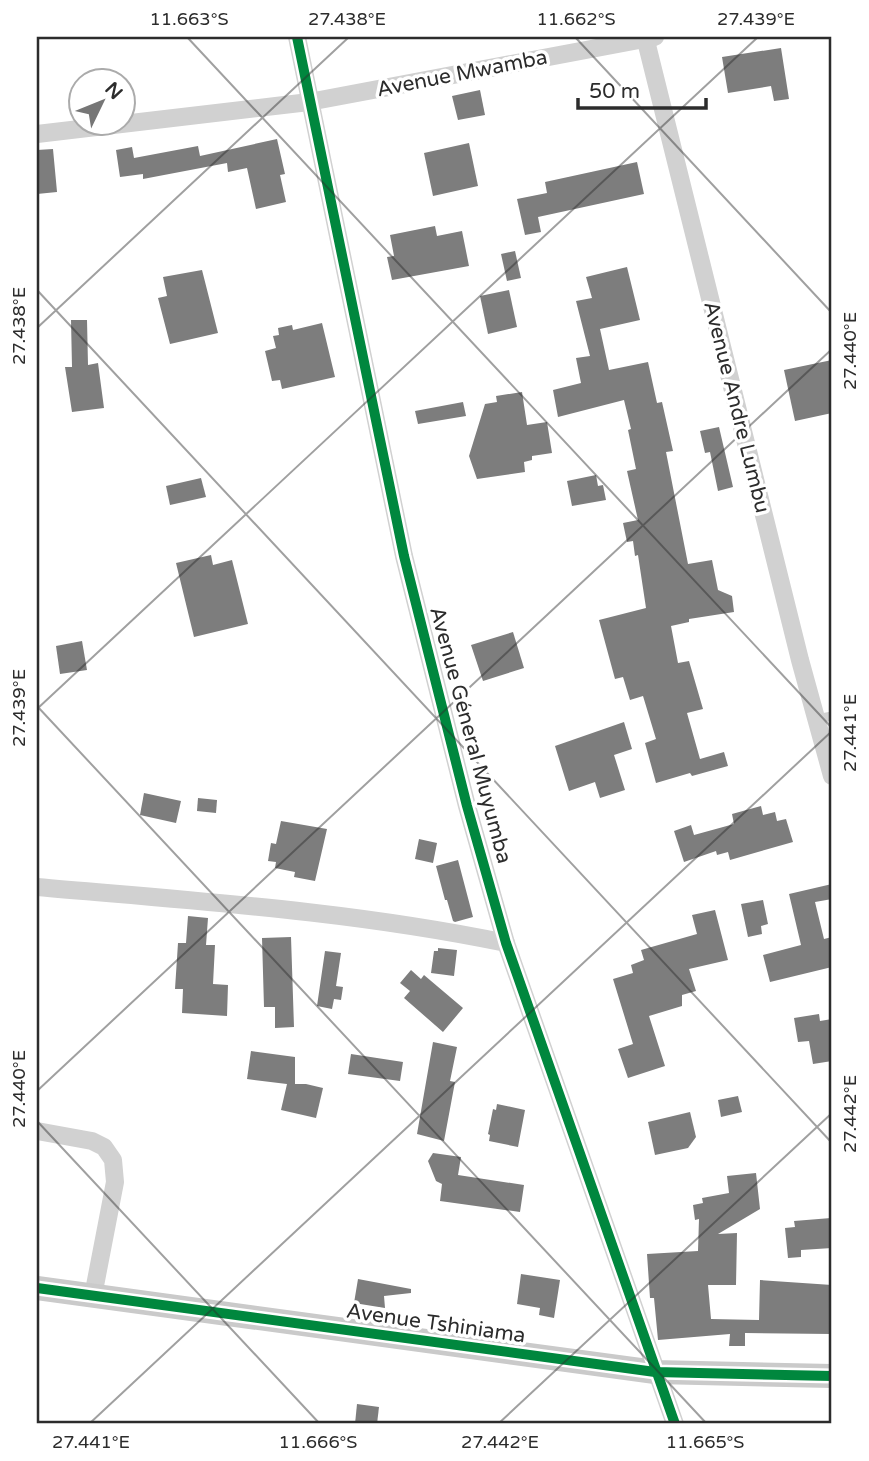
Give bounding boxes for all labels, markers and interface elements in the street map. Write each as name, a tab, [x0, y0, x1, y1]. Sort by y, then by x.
text: 11.663°S	[149, 8, 229, 30]
text: 27.438°E	[308, 8, 386, 30]
text: 11.662°S	[536, 8, 616, 30]
text: 27.439°E	[717, 8, 795, 30]
street label: Avenue Mwamba	[375, 45, 550, 102]
north arrow	[66, 66, 136, 136]
scale bar	[578, 66, 706, 110]
text: N	[100, 78, 127, 104]
text: 50 m	[589, 79, 640, 104]
text: 27.438°E	[8, 287, 30, 365]
street label: Avenue Andre Lumbu	[698, 299, 775, 516]
text: 27.440°E	[839, 312, 861, 390]
street label: Avenue Géneral Muyumba	[424, 604, 517, 866]
text: 27.439°E	[8, 669, 30, 747]
text: 27.441°E	[839, 694, 861, 772]
text: 27.440°E	[8, 1050, 30, 1128]
text: 27.442°E	[839, 1075, 861, 1153]
street label: Avenue Tshiniama	[345, 1299, 527, 1348]
text: 27.441°E	[52, 1431, 130, 1453]
text: 11.666°S	[279, 1431, 357, 1453]
text: 27.442°E	[461, 1431, 539, 1453]
text: 11.665°S	[666, 1431, 744, 1453]

